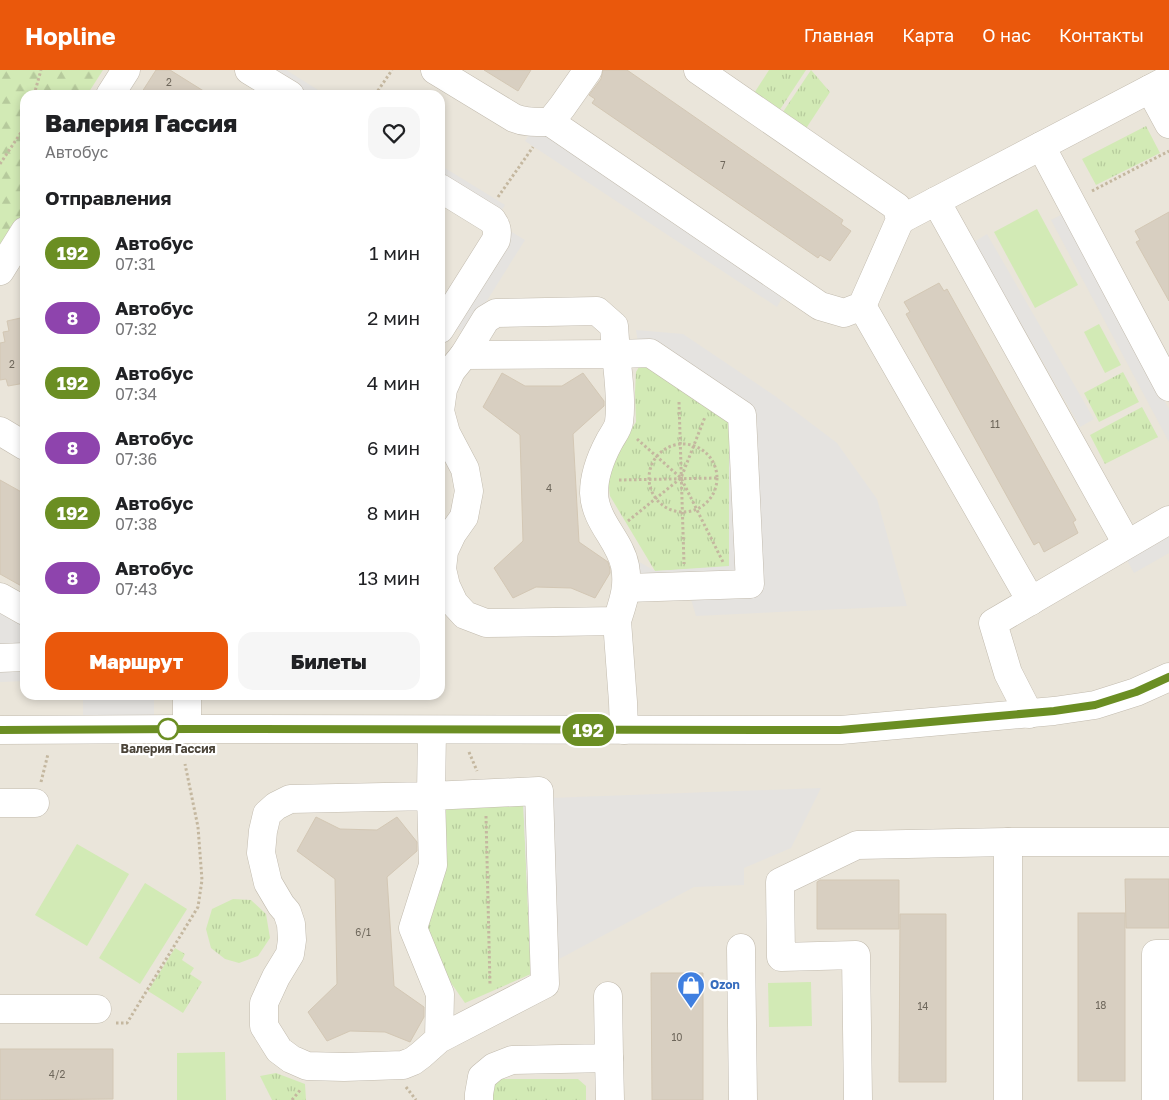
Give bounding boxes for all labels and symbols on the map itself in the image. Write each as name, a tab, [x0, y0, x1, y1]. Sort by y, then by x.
house number: 2	[166, 76, 172, 88]
house number: 7	[720, 159, 726, 171]
house number: 2	[9, 358, 15, 370]
house number: 11	[990, 418, 1000, 430]
house number: 4	[546, 482, 552, 494]
line badge: 192	[559, 714, 617, 746]
marker: Валерия Гассия	[157, 718, 179, 740]
place label: Валерия Гассия	[120, 741, 216, 756]
house number: 6/1	[355, 926, 371, 938]
shop icon: Ozon	[676, 970, 706, 1009]
place label: Ozon	[710, 977, 740, 992]
house number: 18	[1096, 999, 1106, 1011]
house number: 14	[918, 1000, 928, 1012]
house number: 10	[671, 1031, 683, 1043]
house number: 4/2	[49, 1068, 66, 1080]

